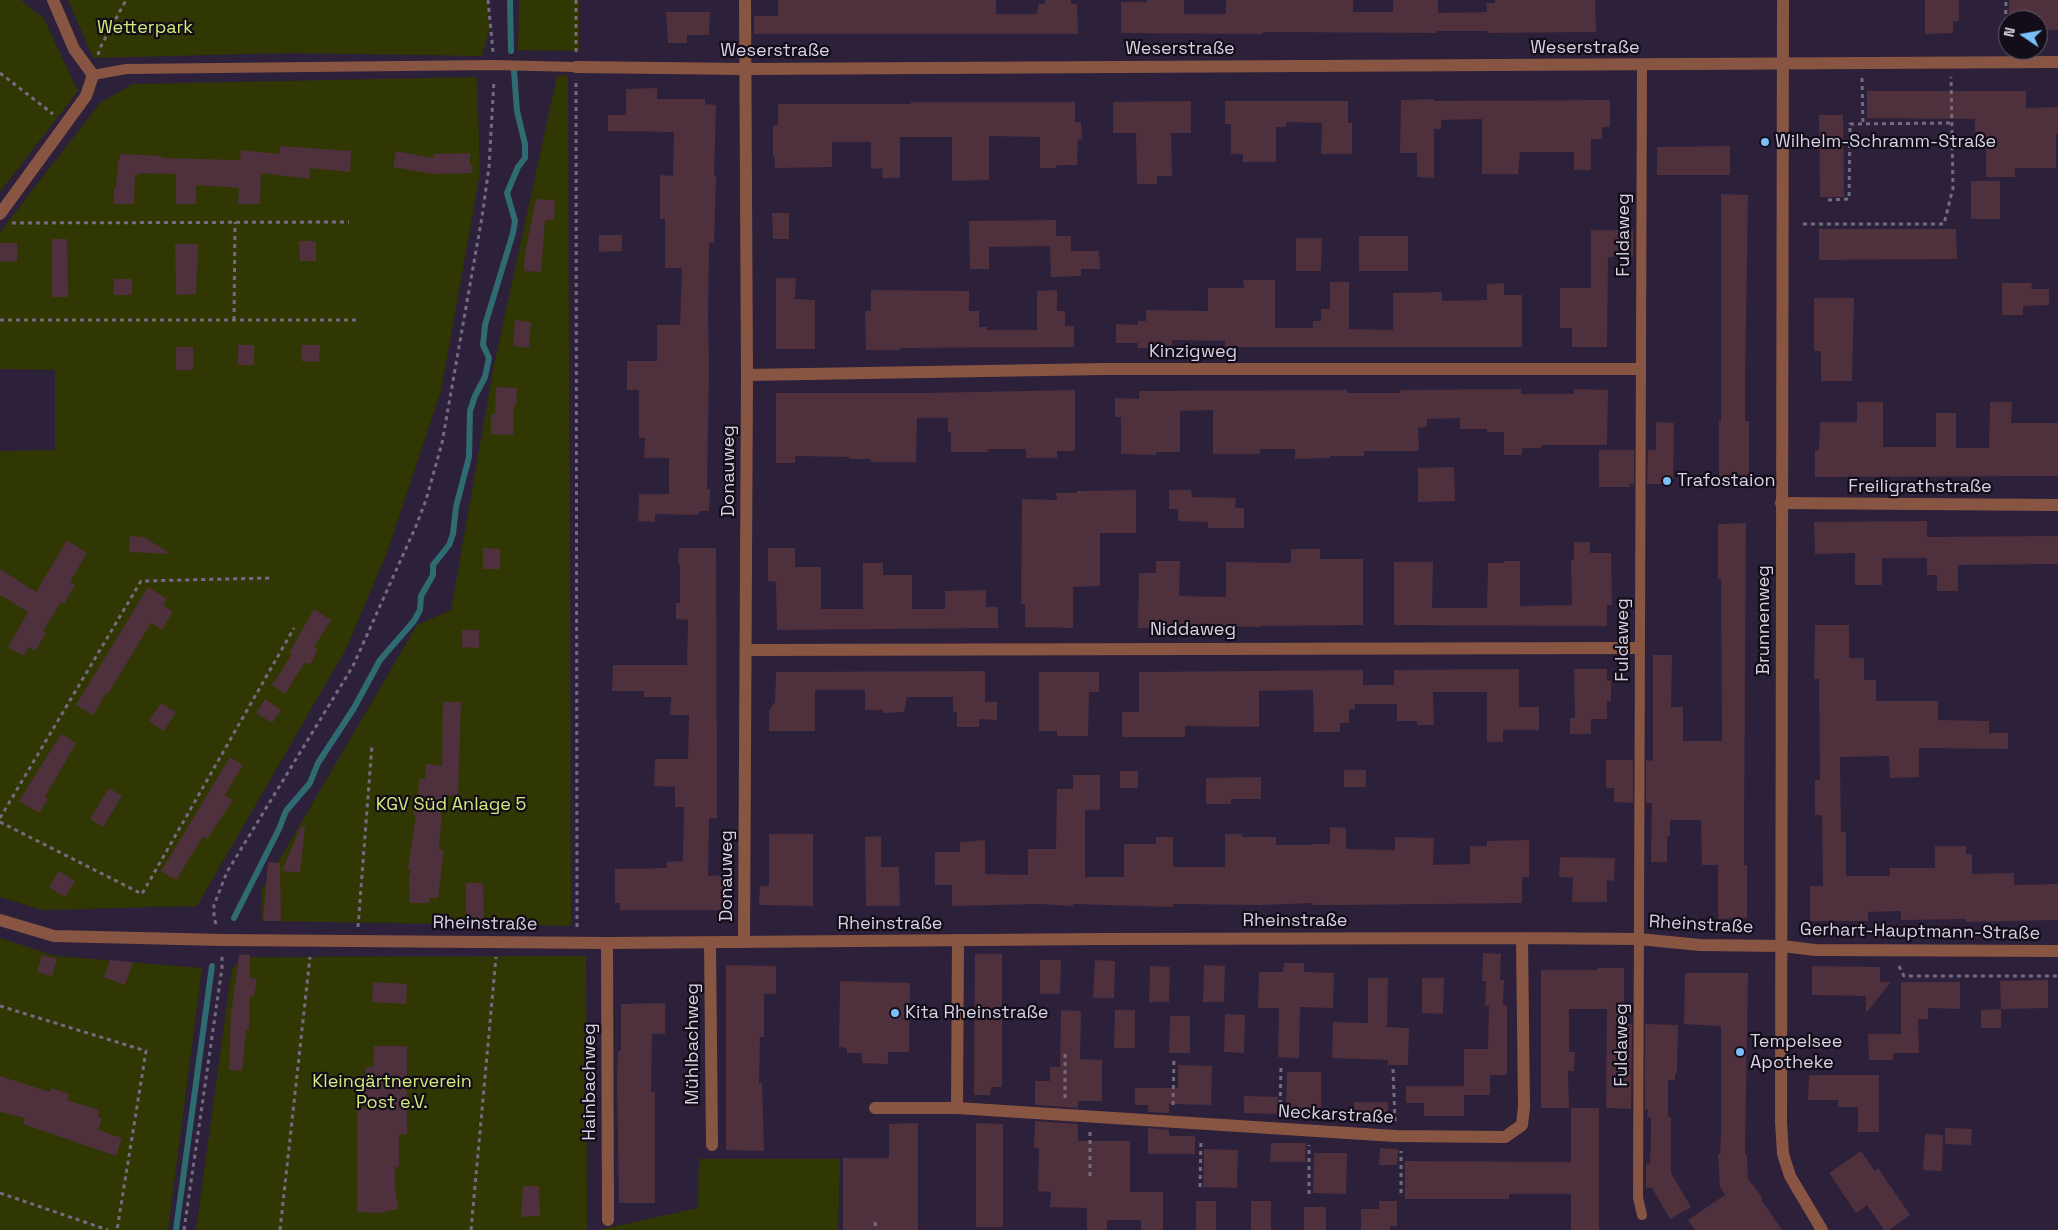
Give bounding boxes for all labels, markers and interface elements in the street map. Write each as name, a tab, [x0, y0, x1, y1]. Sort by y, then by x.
north arrow	[1998, 10, 2048, 60]
park label: Wetterpark	[97, 17, 193, 39]
text: N	[2000, 26, 2019, 39]
street label: Weserstraße	[1530, 37, 1640, 59]
street label: Weserstraße	[1125, 38, 1235, 60]
street label: Weserstraße	[720, 40, 830, 62]
place label: Wilhelm-Schramm-Straße	[1775, 131, 1996, 153]
marker: Wilhelm-Schramm-Straße	[1759, 136, 1771, 148]
street label: Fuldaweg	[1613, 193, 1635, 277]
street label: Kinzigweg	[1149, 341, 1237, 363]
street label: Donauweg	[718, 425, 740, 517]
place label: Trafostaion	[1677, 470, 1776, 492]
marker: Trafostaion	[1661, 475, 1673, 487]
street label: Freiligrathstraße	[1848, 476, 1992, 498]
street label: Brunnenweg	[1753, 565, 1775, 675]
street label: Fuldaweg	[1612, 598, 1634, 682]
street label: Niddaweg	[1150, 619, 1236, 641]
park label: KGV Süd Anlage 5	[376, 794, 526, 816]
street label: Donauweg	[716, 830, 738, 922]
street label: Rheinstraße	[1243, 910, 1347, 932]
street label: Rheinstraße	[1648, 911, 1754, 939]
street label: Rheinstraße	[432, 912, 538, 936]
street label: Rheinstraße	[838, 913, 942, 935]
street label: Gerhart-Hauptmann-Straße	[1800, 919, 2040, 945]
street label: Mühlbachweg	[682, 983, 704, 1105]
place label: Kita Rheinstraße	[905, 1002, 1048, 1024]
street label: Fuldaweg	[1611, 1003, 1633, 1087]
marker: Kita Rheinstraße	[889, 1007, 901, 1019]
street label: Hainbachweg	[579, 1023, 601, 1141]
place label: Tempelsee Apotheke	[1750, 1031, 1842, 1074]
marker: Tempelsee Apotheke	[1734, 1046, 1746, 1058]
park label: Kleingärtnerverein Post e.V.	[312, 1071, 472, 1114]
street label: Neckarstraße	[1277, 1101, 1395, 1129]

